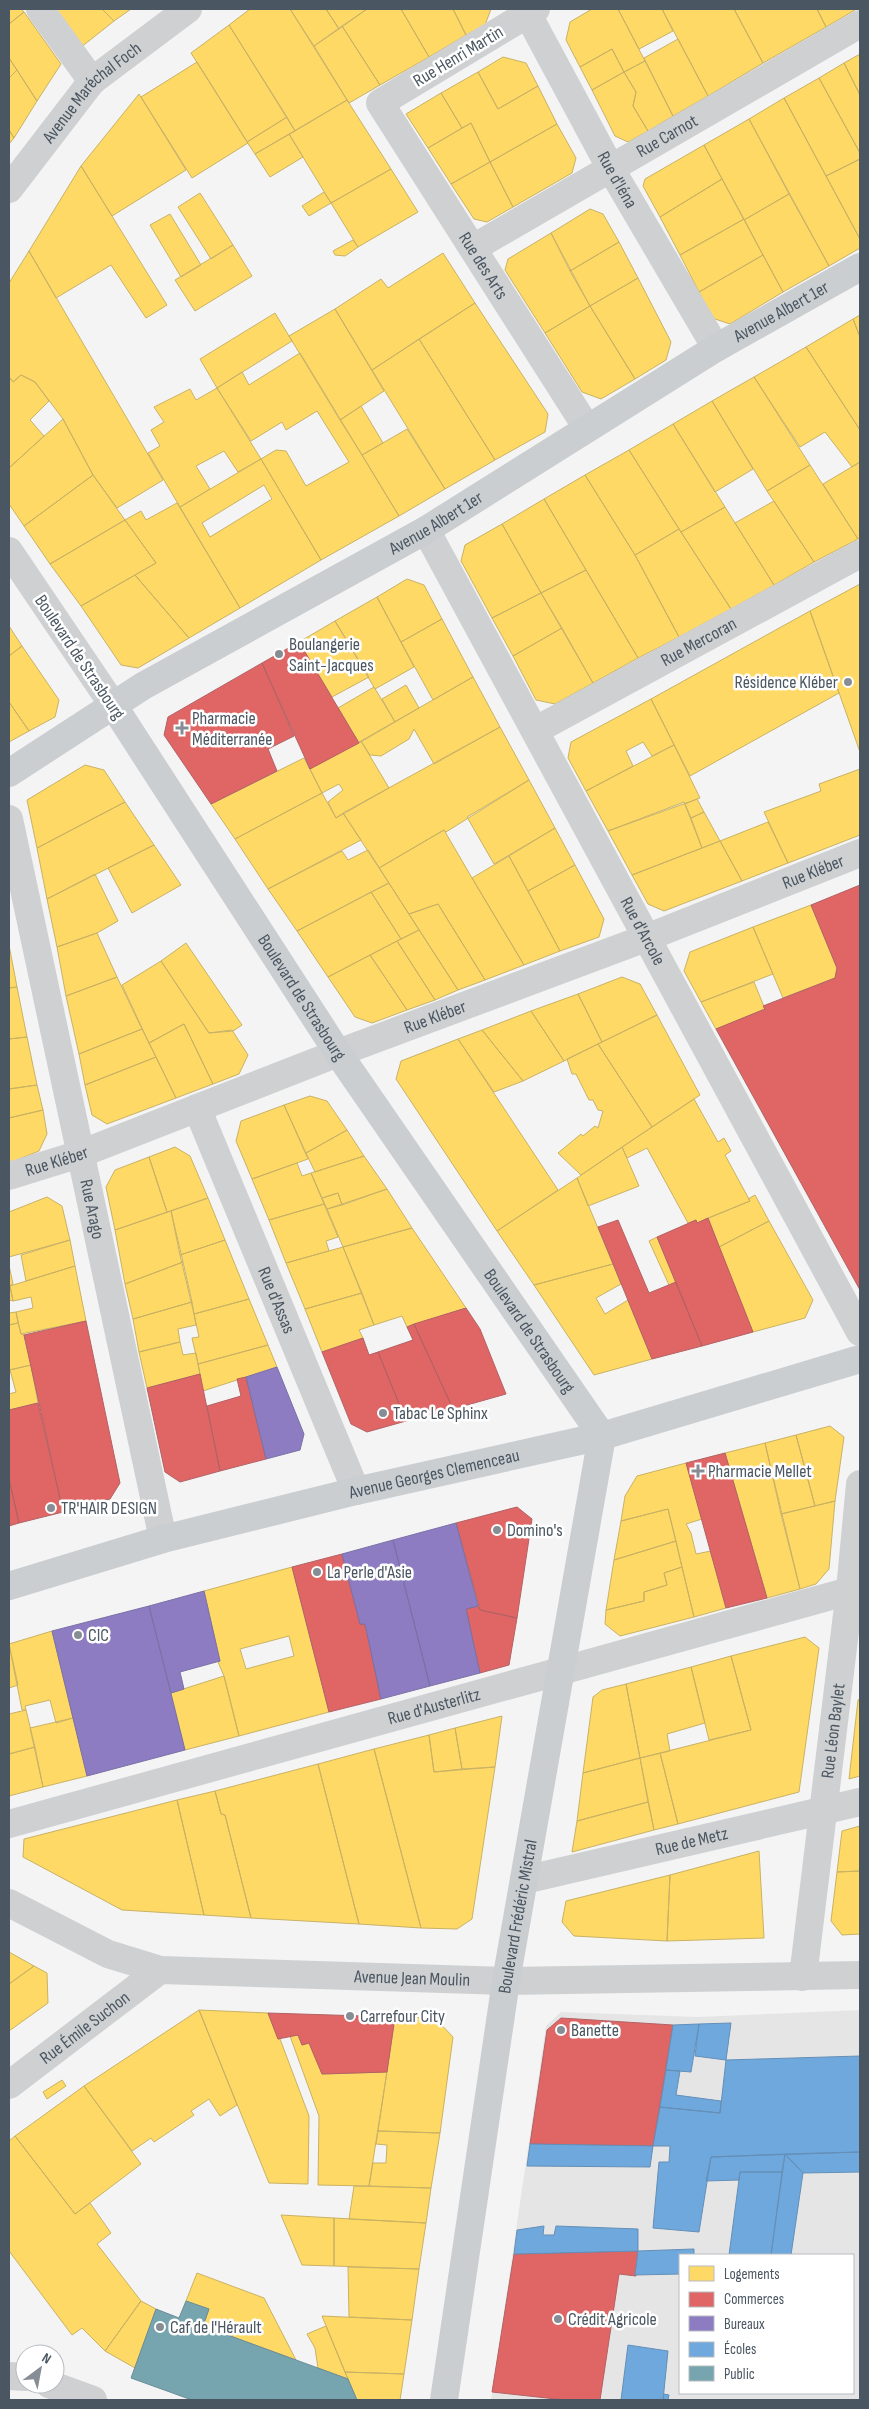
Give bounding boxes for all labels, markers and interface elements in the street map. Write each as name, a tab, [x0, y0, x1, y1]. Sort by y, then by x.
street label: Rue Henri Martin	[410, 21, 507, 91]
street label: Avenue Maréchal Foch	[38, 38, 146, 148]
street label: Rue Carnot	[633, 110, 702, 162]
street label: Rue d'Iéna	[593, 148, 642, 212]
street label: Rue des Arts	[454, 229, 512, 303]
street label: Avenue Albert 1er	[729, 277, 832, 347]
street label: Avenue Albert 1er	[385, 487, 487, 560]
street label: Boulevard de Strasbourg	[30, 591, 129, 724]
street label: Rue Mercoran	[657, 613, 740, 671]
place label: Boulangerie Saint-Jacques	[289, 634, 374, 676]
marker: Boulangerie Saint-Jacques	[273, 648, 285, 660]
place label: Résidence Kléber	[735, 672, 838, 693]
marker: Résidence Kléber	[842, 676, 854, 688]
place label: Pharmacie Méditerranée	[192, 708, 273, 750]
marker: Pharmacie Méditerranée	[176, 722, 188, 734]
street label: Rue Kléber	[779, 850, 847, 894]
street label: Rue d'Arcole	[616, 894, 670, 969]
street label: Boulevard de Strasbourg	[253, 931, 350, 1065]
street label: Rue Kléber	[401, 996, 469, 1038]
street label: Rue Kléber	[23, 1142, 91, 1181]
street label: Rue Arago	[75, 1178, 109, 1241]
street label: Rue d'Assas	[253, 1264, 299, 1337]
street label: Boulevard de Strasbourg	[479, 1265, 579, 1397]
place label: Tabac Le Sphinx	[393, 1403, 488, 1424]
marker: Tabac Le Sphinx	[377, 1407, 389, 1419]
street label: Avenue Georges Clemenceau	[346, 1445, 521, 1504]
place label: Pharmacie Mellet	[708, 1461, 812, 1482]
marker: Pharmacie Mellet	[692, 1465, 704, 1477]
place label: TR'HAIR DESIGN	[61, 1498, 157, 1519]
marker: TR'HAIR DESIGN	[45, 1502, 57, 1514]
place label: Domino's	[507, 1520, 563, 1541]
marker: Domino's	[491, 1524, 503, 1536]
place label: La Perle d'Asie	[327, 1562, 412, 1583]
marker: La Perle d'Asie	[311, 1566, 323, 1578]
place label: CIC	[88, 1625, 109, 1646]
marker: CIC	[72, 1629, 84, 1641]
street label: Rue Léon Baylet	[817, 1682, 850, 1780]
street label: Rue d'Austerlitz	[386, 1684, 483, 1729]
street label: Rue de Metz	[653, 1823, 730, 1860]
street label: Boulevard Frédéric Mistral	[494, 1838, 542, 1995]
street label: Avenue Jean Moulin	[353, 1966, 470, 1991]
street label: Rue Émile Suchon	[36, 1987, 134, 2069]
place label: Carrefour City	[360, 2006, 445, 2027]
marker: Carrefour City	[344, 2010, 356, 2022]
place label: Banette	[571, 2020, 619, 2041]
marker: Banette	[555, 2024, 567, 2036]
legend	[679, 2254, 854, 2394]
text: Logements	[724, 2265, 780, 2284]
text: Commerces	[724, 2290, 784, 2309]
place label: Crédit Agricole	[568, 2309, 657, 2330]
marker: Crédit Agricole	[552, 2313, 564, 2325]
text: Bureaux	[724, 2315, 765, 2334]
place label: Caf de l'Hérault	[170, 2317, 262, 2338]
marker: Caf de l'Hérault	[154, 2321, 166, 2333]
text: Écoles	[724, 2340, 756, 2359]
north arrow	[15, 2344, 65, 2394]
text: N	[39, 2349, 54, 2368]
text: Public	[724, 2365, 755, 2384]

